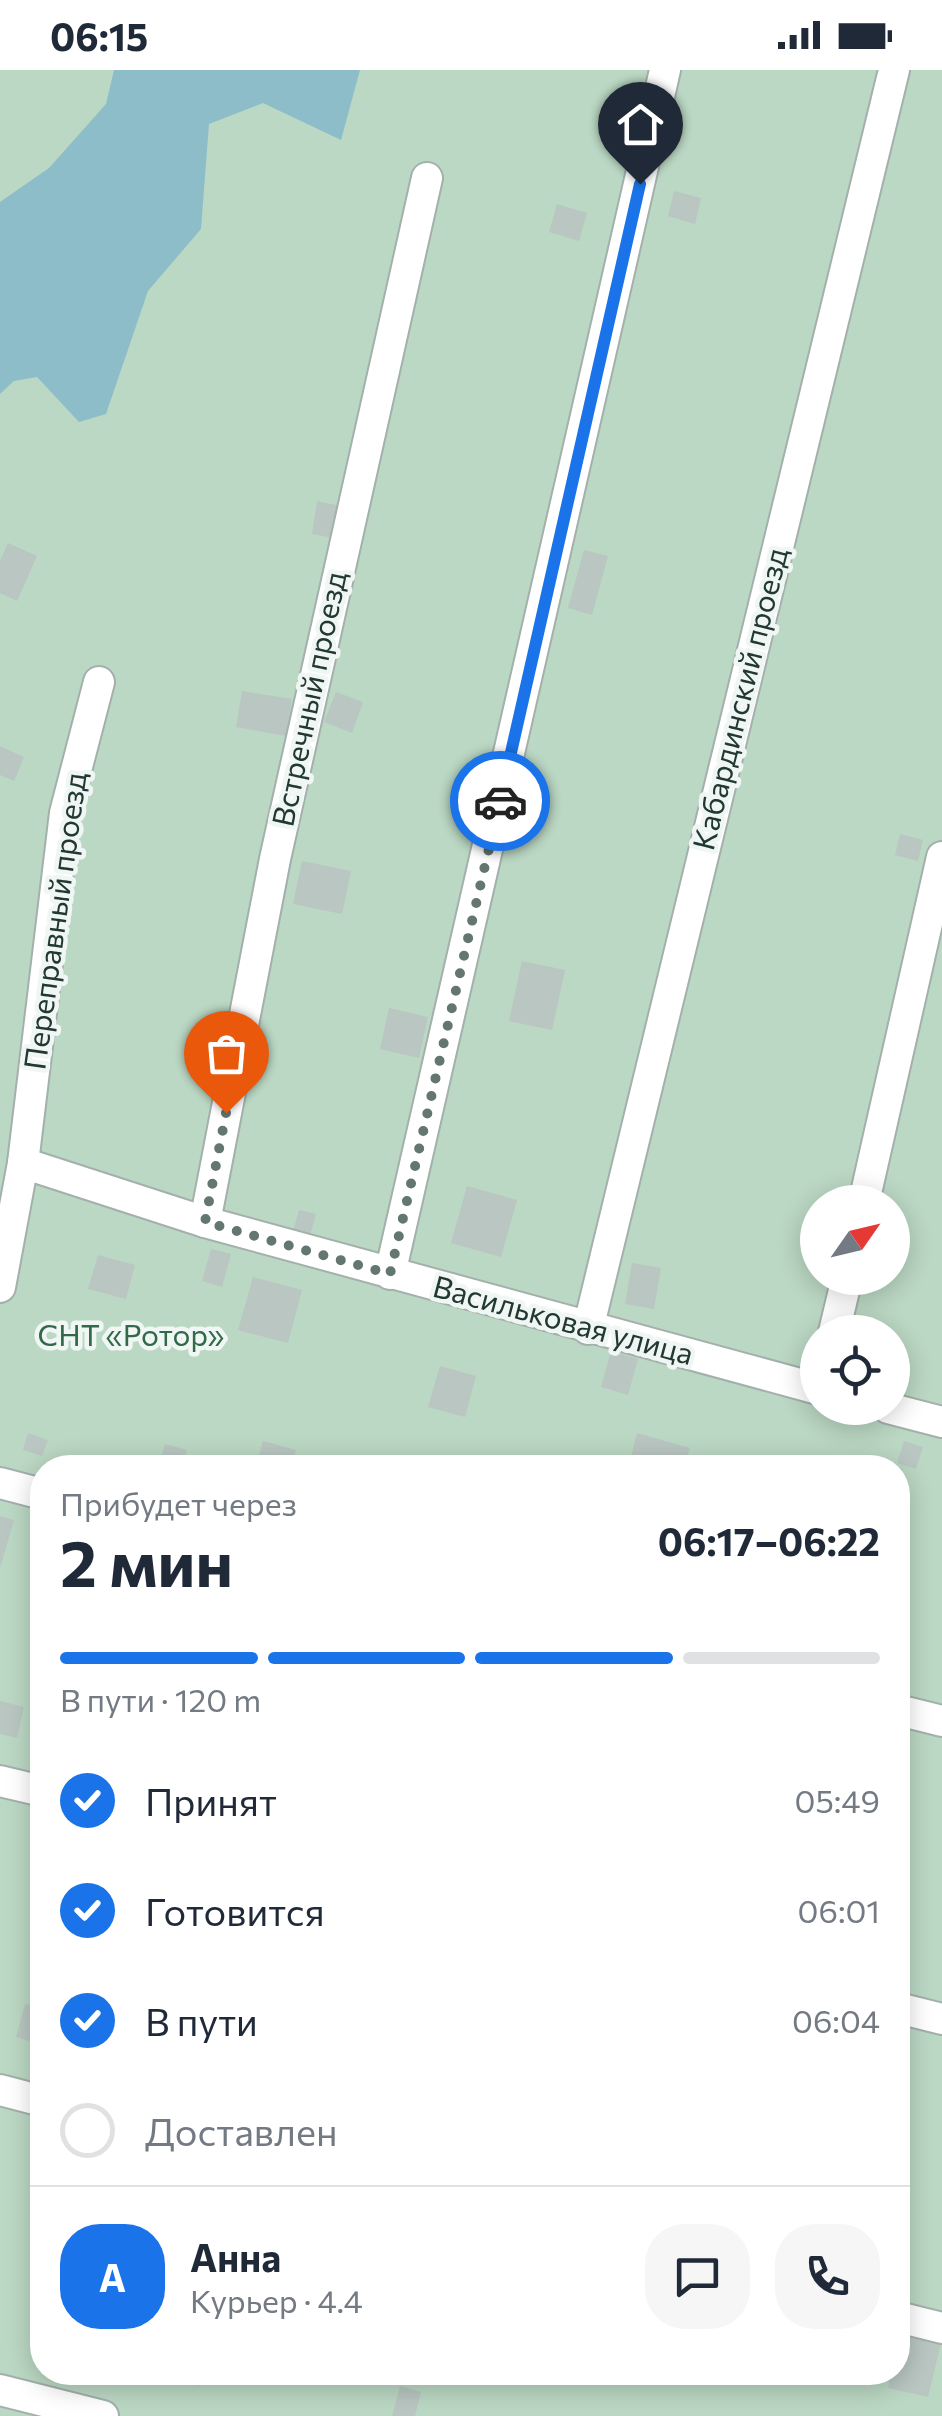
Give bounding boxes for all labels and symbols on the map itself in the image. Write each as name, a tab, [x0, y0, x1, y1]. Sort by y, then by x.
pin	[598, 82, 683, 185]
street label: Кабардинский проезд	[683, 543, 794, 853]
street label: Встречный проезд	[262, 568, 353, 829]
courier	[450, 751, 550, 851]
street label: Переправный проезд	[14, 770, 93, 1072]
pin	[184, 1011, 269, 1114]
north arrow	[800, 1185, 910, 1295]
street label: Васильковая улица	[429, 1266, 698, 1371]
park label: СНТ «Ротор»	[38, 1315, 224, 1352]

